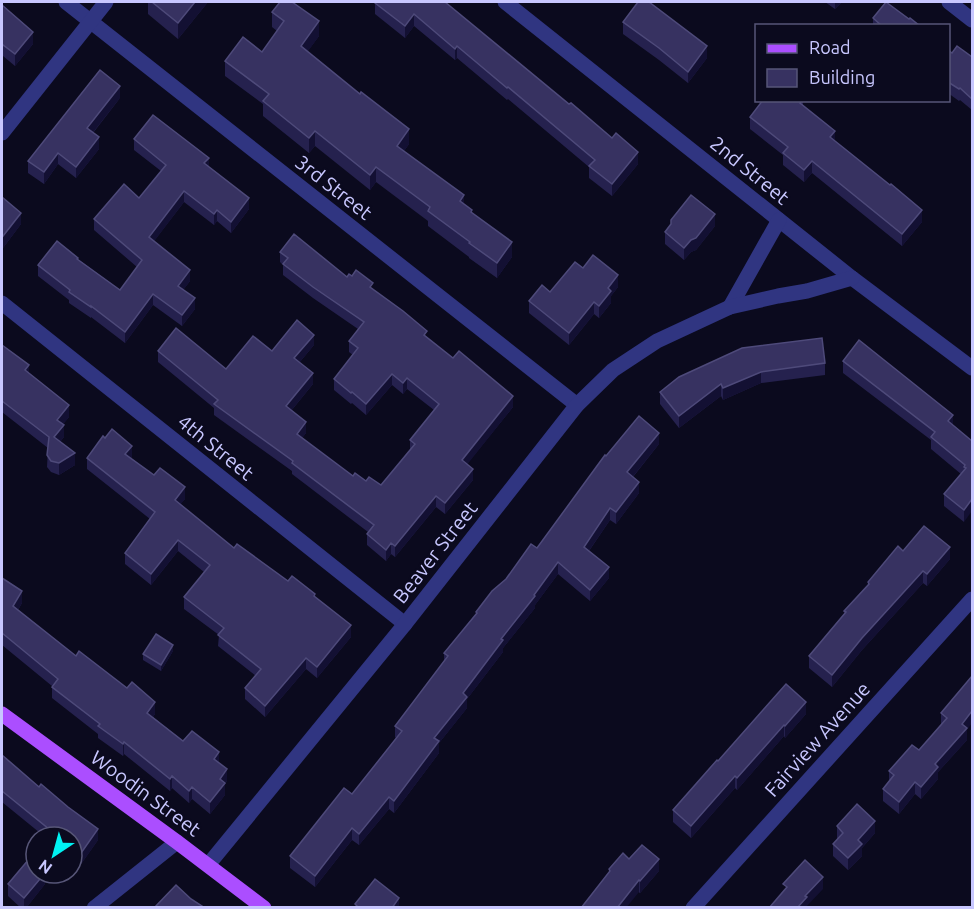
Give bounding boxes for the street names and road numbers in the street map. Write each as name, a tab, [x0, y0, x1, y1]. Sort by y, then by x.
street label: 2nd Street	[706, 131, 794, 209]
street label: 3rd Street	[291, 150, 377, 224]
street label: 4th Street	[173, 409, 259, 485]
street label: Beaver Street	[388, 496, 482, 607]
street label: Fairview Avenue	[760, 677, 874, 801]
street label: Woodin Street	[87, 745, 205, 841]

